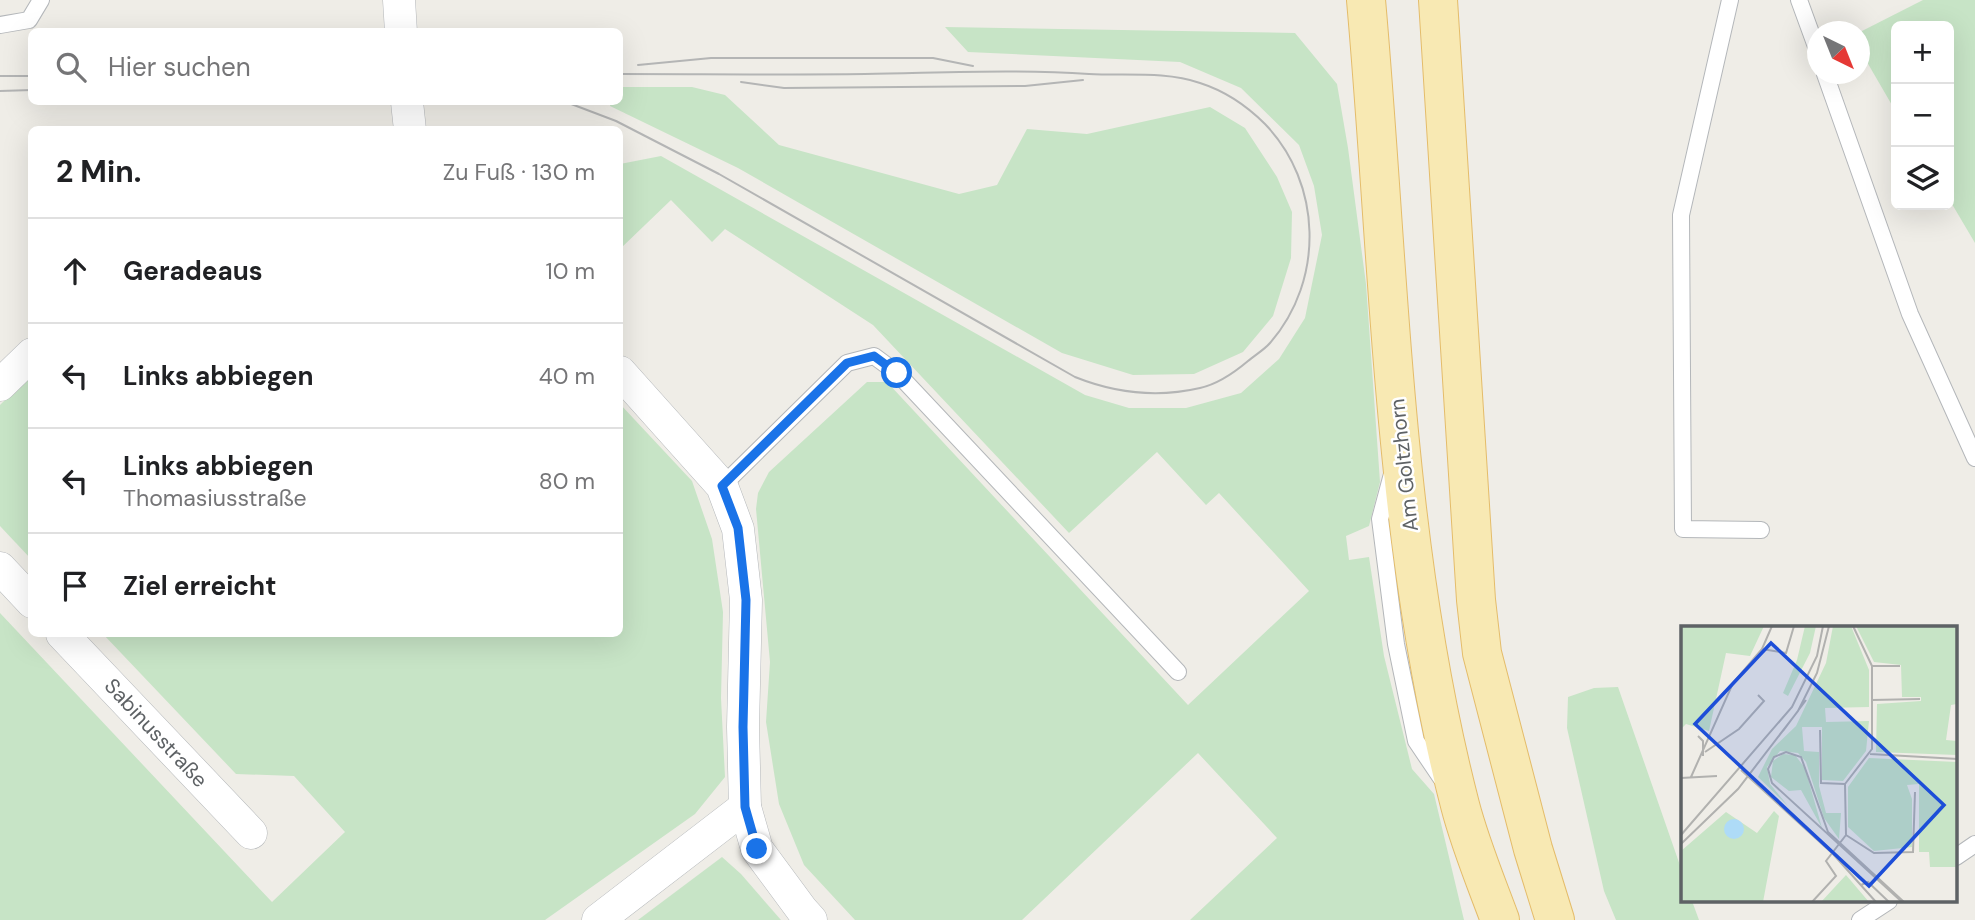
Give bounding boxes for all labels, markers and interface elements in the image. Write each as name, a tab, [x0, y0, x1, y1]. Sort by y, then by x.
north arrow	[1807, 21, 1870, 84]
map controls	[1891, 21, 1954, 210]
button: +	[1891, 21, 1954, 84]
search box	[28, 28, 623, 105]
icon: search	[52, 48, 90, 86]
text: Hier suchen	[108, 50, 251, 84]
button: −	[1891, 84, 1954, 147]
button: layers	[1891, 147, 1954, 210]
text: 2 Min.	[56, 152, 141, 191]
text: Zu Fuß · 130 m	[443, 157, 595, 187]
icon: ahead	[56, 252, 94, 290]
text: Geradeaus	[123, 254, 263, 288]
text: 10 m	[545, 256, 595, 286]
icon: left	[56, 357, 94, 395]
route start	[881, 357, 912, 388]
text: Links abbiegen	[123, 359, 313, 393]
text: 40 m	[539, 361, 595, 391]
street label: Am Goltzhorn	[1383, 397, 1425, 533]
text: Links abbiegen	[123, 449, 313, 483]
icon: left	[56, 462, 94, 500]
text: 80 m	[539, 466, 595, 496]
text: Thomasiusstraße	[123, 483, 307, 513]
icon: arrive	[56, 567, 94, 605]
text: Ziel erreicht	[123, 569, 276, 603]
inset map	[1681, 626, 1958, 902]
street label: Sabinusstraße	[98, 672, 214, 794]
route end	[741, 833, 772, 864]

